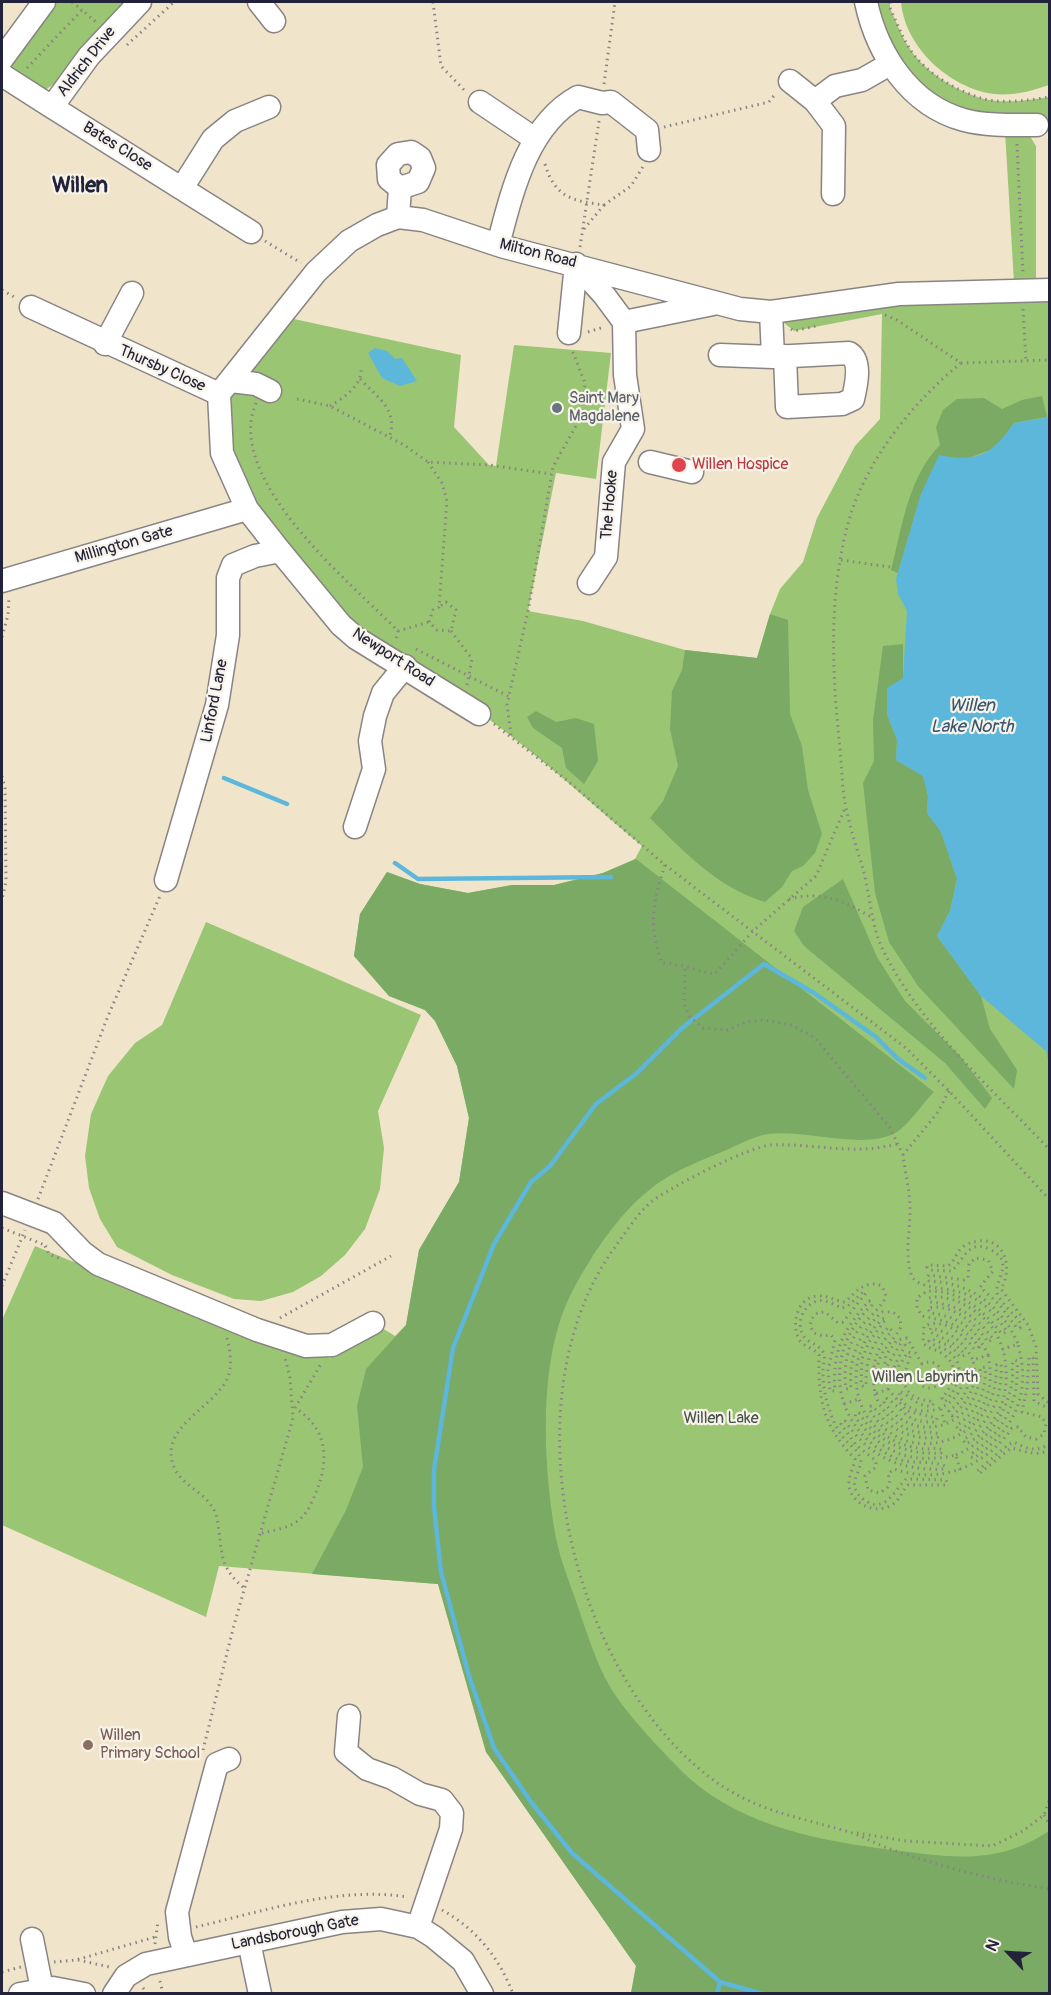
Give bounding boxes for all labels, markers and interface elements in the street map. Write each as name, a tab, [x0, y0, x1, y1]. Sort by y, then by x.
street label: Aldrich Drive	[54, 23, 120, 101]
street label: Bates Close	[79, 118, 155, 176]
district label: Willen	[52, 173, 108, 199]
street label: Milton Road	[497, 235, 579, 273]
street label: Thursby Close	[116, 341, 208, 397]
place label: Saint Mary Magdalene	[569, 389, 640, 427]
marker: Saint Mary Magdalene	[550, 401, 564, 415]
place label: Willen Hospice	[692, 455, 789, 475]
marker: Willen Hospice	[670, 456, 688, 474]
street label: The Hooke	[597, 469, 623, 541]
street label: Millington Gate	[73, 522, 175, 568]
street label: Newport Road	[348, 624, 438, 692]
street label: Linford Lane	[198, 658, 232, 744]
water label: Willen Lake North	[931, 695, 1013, 738]
park label: Willen Labyrinth	[872, 1368, 978, 1388]
park label: Willen Lake	[683, 1409, 759, 1429]
place label: Willen Primary School	[100, 1726, 200, 1764]
marker: Willen Primary School	[81, 1738, 95, 1752]
street label: Landsborough Gate	[230, 1911, 360, 1955]
north arrow	[979, 1923, 1039, 1983]
text: N	[981, 1936, 1004, 1955]

